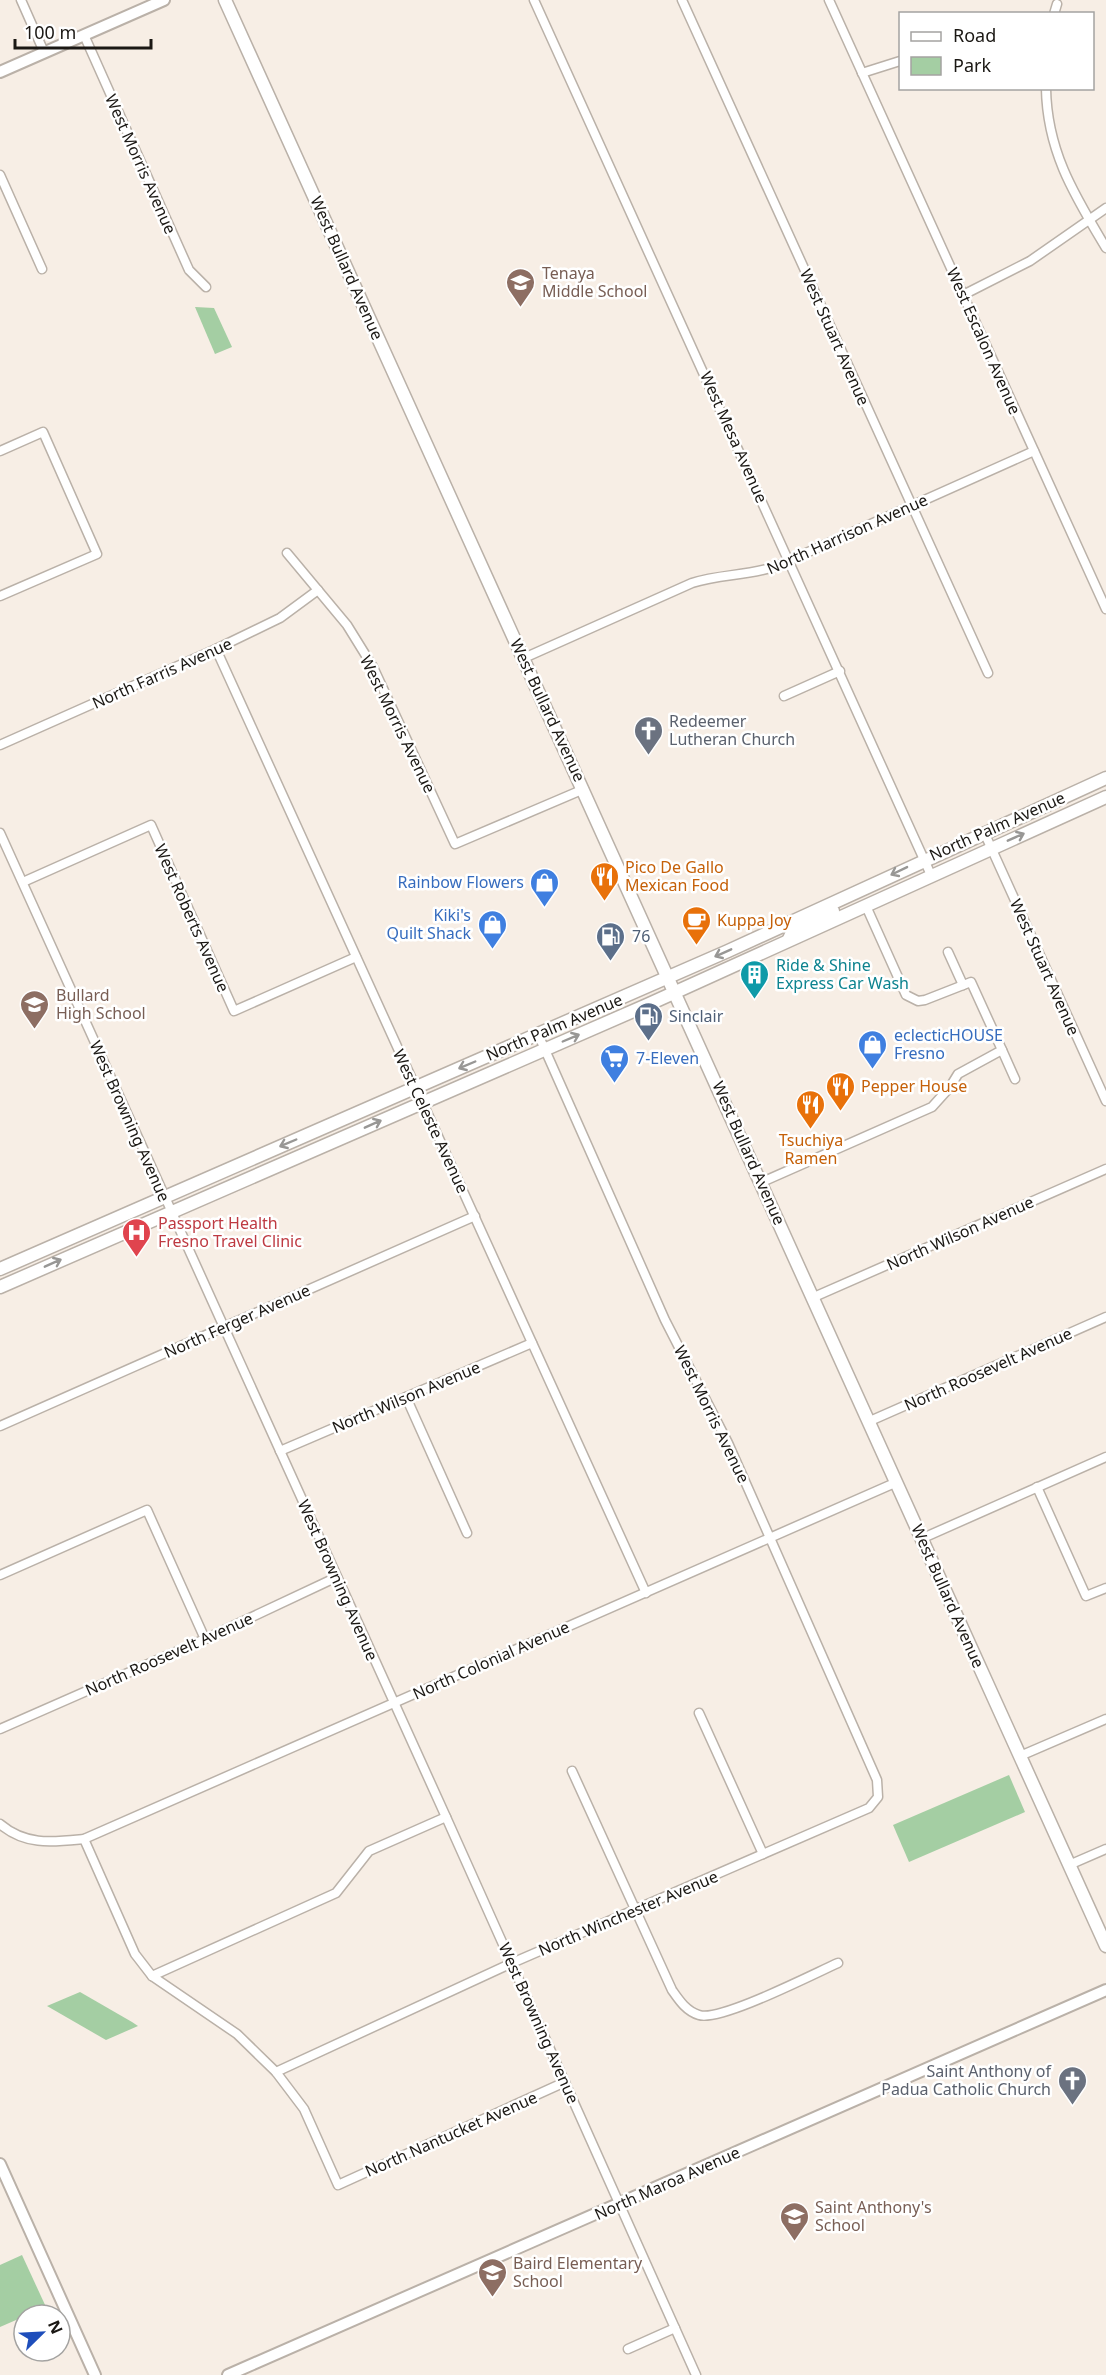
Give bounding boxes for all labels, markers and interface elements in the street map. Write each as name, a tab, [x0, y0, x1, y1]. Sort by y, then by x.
scale bar	[15, 12, 152, 50]
legend	[899, 12, 1094, 90]
text: 100 m	[24, 20, 76, 44]
text: Road	[953, 23, 996, 47]
text: Park	[953, 53, 991, 77]
street label: West Morris Avenue	[100, 91, 182, 237]
street label: West Bullard Avenue	[305, 193, 389, 343]
place label: Tenaya Middle School	[542, 262, 647, 302]
street label: West Escalon Avenue	[942, 264, 1026, 418]
street label: West Stuart Avenue	[795, 265, 875, 409]
school or university icon: Tenaya Middle School	[505, 266, 537, 308]
street label: West Mesa Avenue	[695, 368, 773, 506]
street label: North Harrison Avenue	[763, 489, 931, 579]
street label: North Farris Avenue	[89, 632, 235, 714]
street label: West Bullard Avenue	[505, 635, 591, 785]
street label: West Morris Avenue	[355, 651, 441, 797]
place label: Redeemer Lutheran Church	[669, 710, 795, 750]
church icon: Redeemer Lutheran Church	[632, 714, 664, 756]
street label: North Palm Avenue	[926, 786, 1068, 866]
one-way arrow	[1007, 830, 1025, 842]
street label: West Roberts Avenue	[149, 840, 235, 996]
place label: Pico De Gallo Mexican Food	[625, 856, 729, 896]
restaurant icon: Pico De Gallo Mexican Food	[588, 860, 620, 902]
one-way arrow	[891, 865, 909, 877]
shop icon: Rainbow Flowers	[529, 866, 561, 908]
place label: Rainbow Flowers	[397, 871, 524, 893]
street label: West Stuart Avenue	[1005, 895, 1085, 1039]
place label: Kiki's Quilt Shack	[387, 904, 471, 944]
cafe icon: Kuppa Joy	[680, 904, 712, 946]
shop icon: Kiki's Quilt Shack	[476, 908, 508, 950]
place label: Kuppa Joy	[717, 909, 792, 931]
fuel station icon: 76	[595, 920, 627, 962]
place label: 76	[632, 925, 650, 947]
one-way arrow	[714, 948, 732, 959]
place label: Ride & Shine Express Car Wash	[776, 954, 909, 994]
building icon: Ride & Shine Express Car Wash	[739, 958, 771, 1000]
place label: Bullard High School	[56, 984, 146, 1024]
school or university icon: Bullard High School	[19, 988, 51, 1030]
street label: North Palm Avenue	[482, 988, 626, 1066]
fuel station icon: Sinclair	[632, 1000, 664, 1042]
place label: Sinclair	[669, 1005, 724, 1027]
place label: eclecticHOUSE Fresno	[894, 1024, 1003, 1064]
shop icon: eclecticHOUSE Fresno	[857, 1028, 889, 1070]
one-way arrow	[561, 1032, 579, 1043]
street label: West Browning Avenue	[85, 1037, 175, 1205]
supermarket icon: 7-Eleven	[599, 1042, 631, 1084]
street label: West Celeste Avenue	[388, 1046, 474, 1196]
place label: 7-Eleven	[636, 1047, 699, 1069]
one-way arrow	[458, 1060, 477, 1071]
restaurant icon: Pepper House	[824, 1070, 856, 1112]
place label: Pepper House	[861, 1075, 967, 1097]
street label: West Bullard Avenue	[707, 1078, 791, 1228]
restaurant icon: Tsuchiya Ramen	[795, 1088, 827, 1130]
one-way arrow	[363, 1118, 381, 1129]
place label: Tsuchiya Ramen	[779, 1129, 843, 1169]
one-way arrow	[280, 1138, 298, 1149]
street label: North Wilson Avenue	[883, 1191, 1037, 1275]
place label: Passport Health Fresno Travel Clinic	[158, 1212, 302, 1252]
hospital icon: Passport Health Fresno Travel Clinic	[121, 1216, 153, 1258]
one-way arrow	[44, 1257, 62, 1269]
street label: North Ferger Avenue	[160, 1279, 314, 1363]
street label: North Roosevelt Avenue	[901, 1322, 1075, 1416]
street label: West Morris Avenue	[669, 1341, 755, 1487]
street label: North Wilson Avenue	[329, 1356, 483, 1438]
street label: West Browning Avenue	[293, 1496, 383, 1664]
street label: West Bullard Avenue	[906, 1521, 990, 1671]
street label: North Roosevelt Avenue	[82, 1607, 256, 1701]
street label: North Colonial Avenue	[409, 1616, 573, 1704]
street label: North Winchester Avenue	[535, 1865, 721, 1961]
street label: West Browning Avenue	[494, 1939, 584, 2107]
place label: Saint Anthony of Padua Catholic Church	[881, 2060, 1052, 2100]
church icon: Saint Anthony of Padua Catholic Church	[1056, 2064, 1088, 2106]
street label: North Nantucket Avenue	[361, 2086, 541, 2182]
street label: North Maroa Avenue	[591, 2141, 743, 2225]
place label: Saint Anthony's School	[815, 2196, 932, 2236]
school or university icon: Saint Anthony's School	[778, 2200, 810, 2242]
place label: Baird Elementary School	[513, 2252, 643, 2292]
school or university icon: Baird Elementary School	[476, 2256, 508, 2298]
north arrow	[12, 2303, 72, 2363]
text: N	[43, 2316, 68, 2337]

